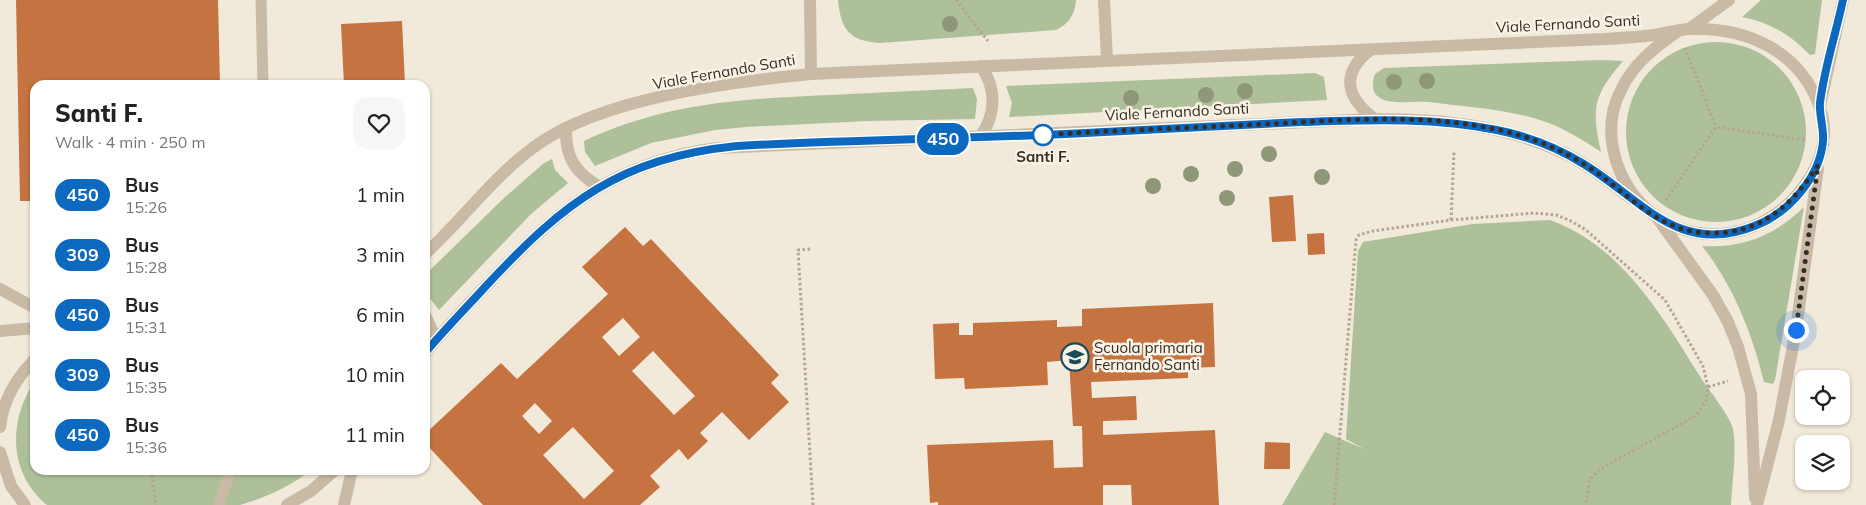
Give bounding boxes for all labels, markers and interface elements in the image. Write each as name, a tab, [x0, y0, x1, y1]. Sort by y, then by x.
street label: Viale Fernando Santi	[1495, 10, 1641, 37]
street label: Viale Fernando Santi	[651, 50, 797, 93]
button: heart	[353, 97, 405, 149]
text: Santi F.	[55, 98, 143, 128]
street label: Viale Fernando Santi	[1104, 98, 1250, 125]
line badge: 450	[914, 123, 972, 155]
marker: Santi F.	[1032, 124, 1054, 146]
text: 450	[927, 127, 959, 150]
text: Walk · 4 min · 250 m	[55, 132, 206, 152]
place label: Santi F.	[1016, 147, 1070, 166]
text: Bus	[125, 173, 159, 197]
text: 450	[66, 183, 99, 206]
text: 1 min	[356, 183, 405, 207]
text: 15:26	[125, 197, 167, 217]
text: Bus	[125, 233, 159, 257]
text: 309	[66, 243, 99, 266]
text: 3 min	[356, 243, 405, 267]
text: 15:28	[125, 257, 167, 277]
text: Bus	[125, 293, 159, 317]
text: 450	[66, 303, 99, 326]
text: 6 min	[356, 303, 405, 327]
text: 15:31	[125, 317, 167, 337]
your location	[1784, 318, 1809, 343]
place label: Scuola primaria Fernando Santi	[1094, 338, 1203, 374]
school or university icon: Scuola primaria Fernando Santi	[1060, 342, 1090, 372]
text: Bus	[125, 353, 159, 377]
text: 309	[66, 363, 99, 386]
text: 10 min	[345, 363, 405, 387]
map controls	[1795, 370, 1850, 490]
button: locate	[1795, 370, 1850, 425]
text: 15:35	[125, 377, 167, 397]
text: Bus	[125, 413, 159, 437]
text: 450	[66, 423, 99, 446]
text: 11 min	[345, 423, 405, 447]
button: layers	[1795, 435, 1850, 490]
text: 15:36	[125, 437, 167, 457]

